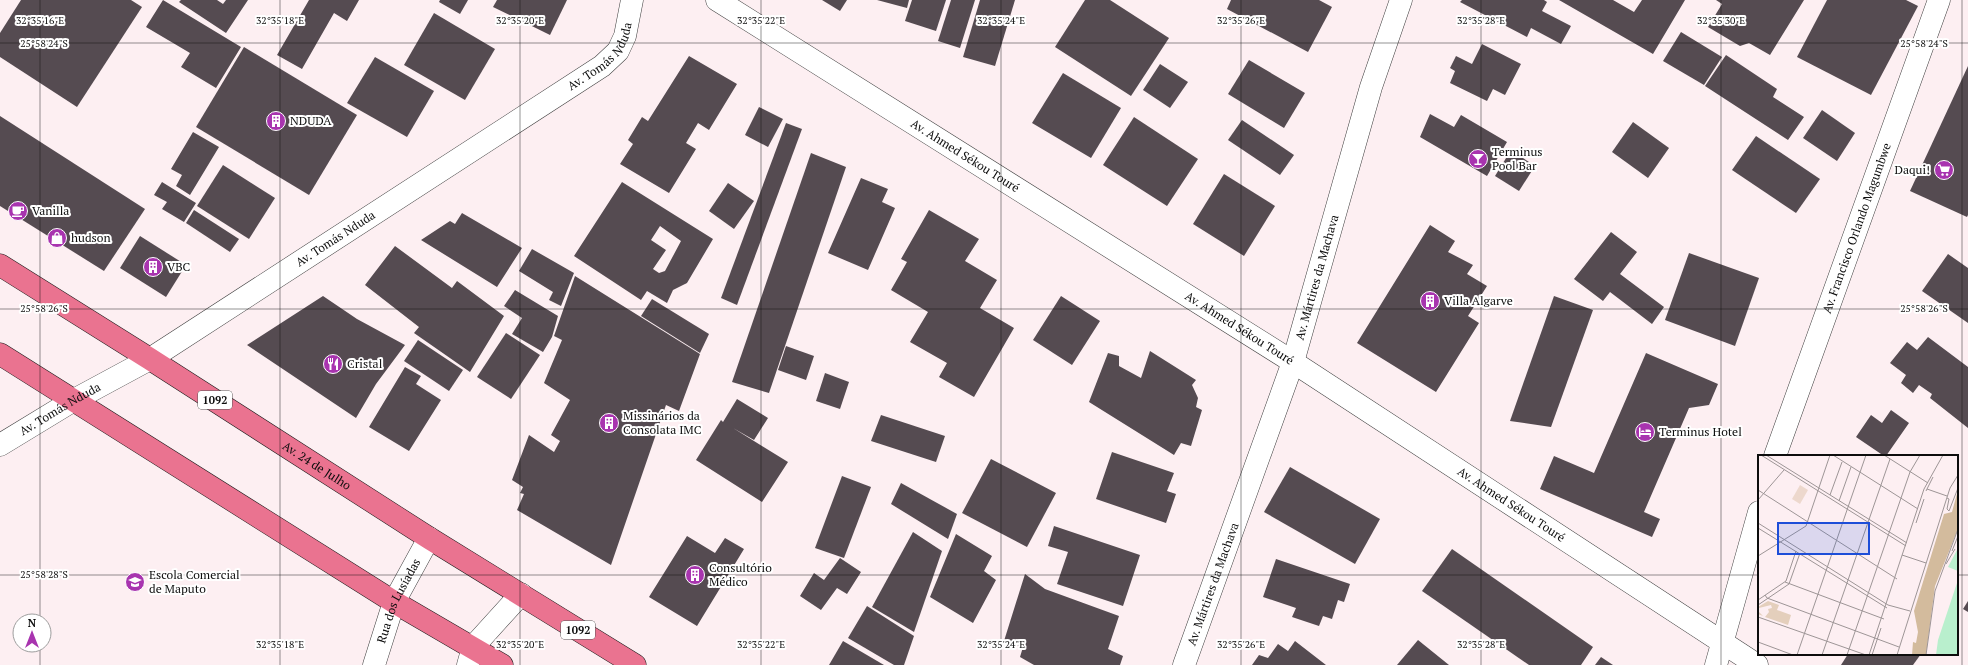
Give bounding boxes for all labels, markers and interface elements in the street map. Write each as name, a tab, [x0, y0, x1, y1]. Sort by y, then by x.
text: 32°35'16"E	[16, 14, 64, 27]
text: 32°35'18"E	[256, 14, 304, 27]
text: 32°35'20"E	[496, 14, 544, 27]
text: 32°35'22"E	[737, 14, 785, 27]
text: 32°35'24"E	[977, 14, 1025, 27]
text: 32°35'26"E	[1217, 14, 1265, 27]
text: 32°35'28"E	[1457, 14, 1505, 27]
text: 32°35'30"E	[1697, 14, 1745, 27]
street label: Av. Tomás Nduda	[565, 21, 634, 93]
text: 25°58'24"S	[20, 37, 68, 50]
text: 25°58'24"S	[1900, 37, 1948, 50]
building icon: NDUDA	[265, 110, 287, 132]
place label: NDUDA	[290, 113, 332, 128]
street label: Av. Ahmed Sékou Touré	[908, 116, 1023, 195]
street label: Av. Francisco Orlando Magumbwe	[1819, 141, 1894, 315]
place label: Terminus Pool Bar	[1492, 144, 1543, 173]
bar icon: Terminus Pool Bar	[1467, 148, 1489, 170]
supermarket icon: Daqui!	[1933, 159, 1955, 181]
place label: Daqui!	[1894, 162, 1930, 177]
cafe icon: Vanilla	[7, 200, 29, 222]
place label: Vanilla	[32, 203, 69, 218]
street label: Av. Tomás Nduda	[293, 207, 378, 270]
street label: Av. Mártires da Machava	[1292, 213, 1341, 342]
shop icon: hudson	[46, 227, 68, 249]
place label: hudson	[71, 230, 111, 245]
building icon: VBC	[142, 256, 164, 278]
place label: VBC	[167, 259, 191, 274]
street label: Av. Ahmed Sékou Touré	[1182, 288, 1297, 368]
building icon: Villa Algarve	[1419, 290, 1441, 312]
place label: Villa Algarve	[1444, 293, 1513, 308]
text: 25°58'26"S	[20, 302, 68, 315]
text: 25°58'26"S	[1900, 302, 1948, 315]
restaurant icon: Cristal	[322, 353, 344, 375]
place label: Cristal	[347, 356, 383, 371]
street label: Av. Tomás Nduda	[16, 379, 103, 438]
road number: 1092	[198, 391, 232, 409]
place label: Missinários da Consolata IMC	[623, 408, 702, 437]
building icon: Missinários da Consolata IMC	[598, 412, 620, 434]
hotel icon: Terminus Hotel	[1634, 421, 1656, 443]
place label: Terminus Hotel	[1659, 424, 1742, 439]
street label: Av. 24 de Julho	[280, 438, 354, 493]
inset map	[1758, 455, 1958, 655]
street label: Av. Ahmed Sékou Touré	[1455, 463, 1568, 545]
street label: Av. Mártires da Machava	[1184, 520, 1242, 647]
street label: Rua dos Lusíadas	[373, 556, 423, 645]
place label: Consultório Médico	[709, 560, 772, 589]
building icon: Consultório Médico	[684, 564, 706, 586]
place label: Escola Comercial de Maputo	[149, 567, 240, 596]
text: 25°58'28"S	[20, 568, 68, 581]
school or university icon: Escola Comercial de Maputo	[124, 571, 146, 593]
north arrow	[12, 613, 52, 653]
text: N	[28, 616, 37, 630]
road number: 1092	[561, 621, 595, 639]
text: 32°35'18"E	[256, 638, 304, 651]
text: 32°35'20"E	[496, 638, 544, 651]
text: 32°35'22"E	[737, 638, 785, 651]
text: 32°35'24"E	[977, 638, 1025, 651]
text: 32°35'26"E	[1217, 638, 1265, 651]
text: 32°35'28"E	[1457, 638, 1505, 651]

